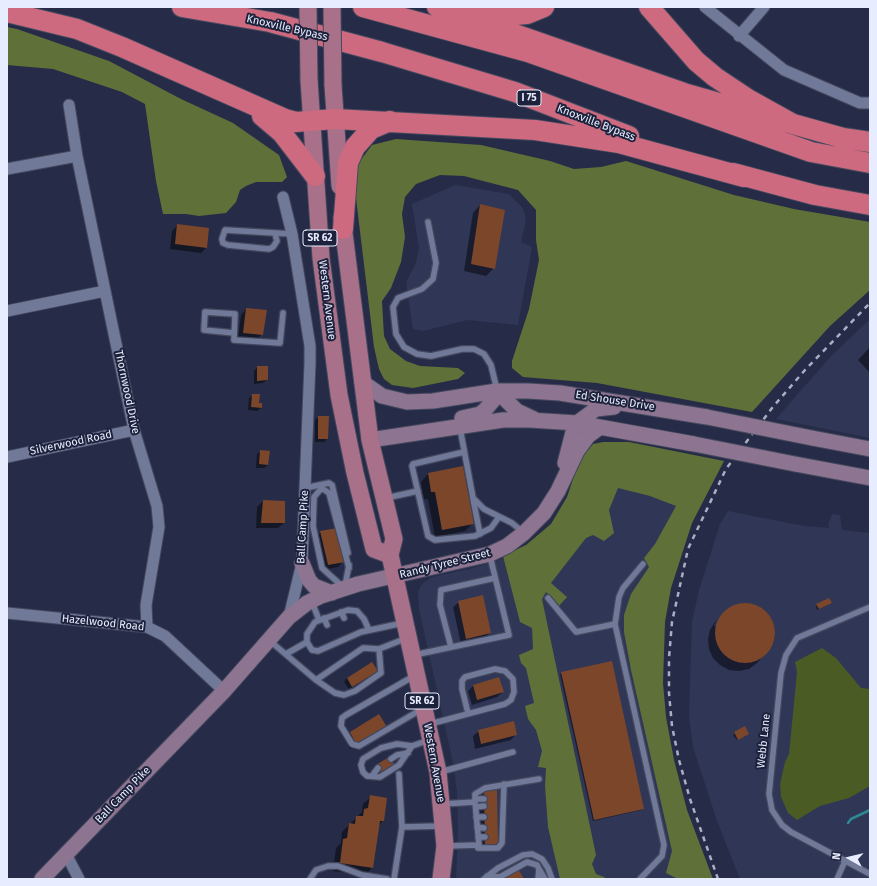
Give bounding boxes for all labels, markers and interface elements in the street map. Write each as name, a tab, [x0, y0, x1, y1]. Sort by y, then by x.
street label: Knoxville Bypass	[245, 12, 329, 44]
road number: I 75	[517, 90, 541, 106]
street label: Knoxville Bypass	[555, 102, 637, 144]
road number: SR 62	[303, 230, 337, 246]
street label: Western Avenue	[316, 259, 338, 341]
street label: Thornwood Drive	[112, 349, 142, 435]
street label: Ed Shouse Drive	[574, 388, 656, 414]
street label: Silverwood Road	[29, 428, 113, 458]
street label: Ball Camp Pike	[294, 490, 312, 564]
street label: Randy Tyree Street	[398, 546, 492, 582]
street label: Hazelwood Road	[61, 612, 145, 634]
road number: SR 62	[405, 693, 439, 709]
street label: Webb Lane	[755, 713, 773, 769]
street label: Western Avenue	[421, 722, 447, 804]
street label: Ball Camp Pike	[93, 764, 153, 826]
north arrow	[829, 838, 869, 878]
text: N	[830, 852, 844, 861]

